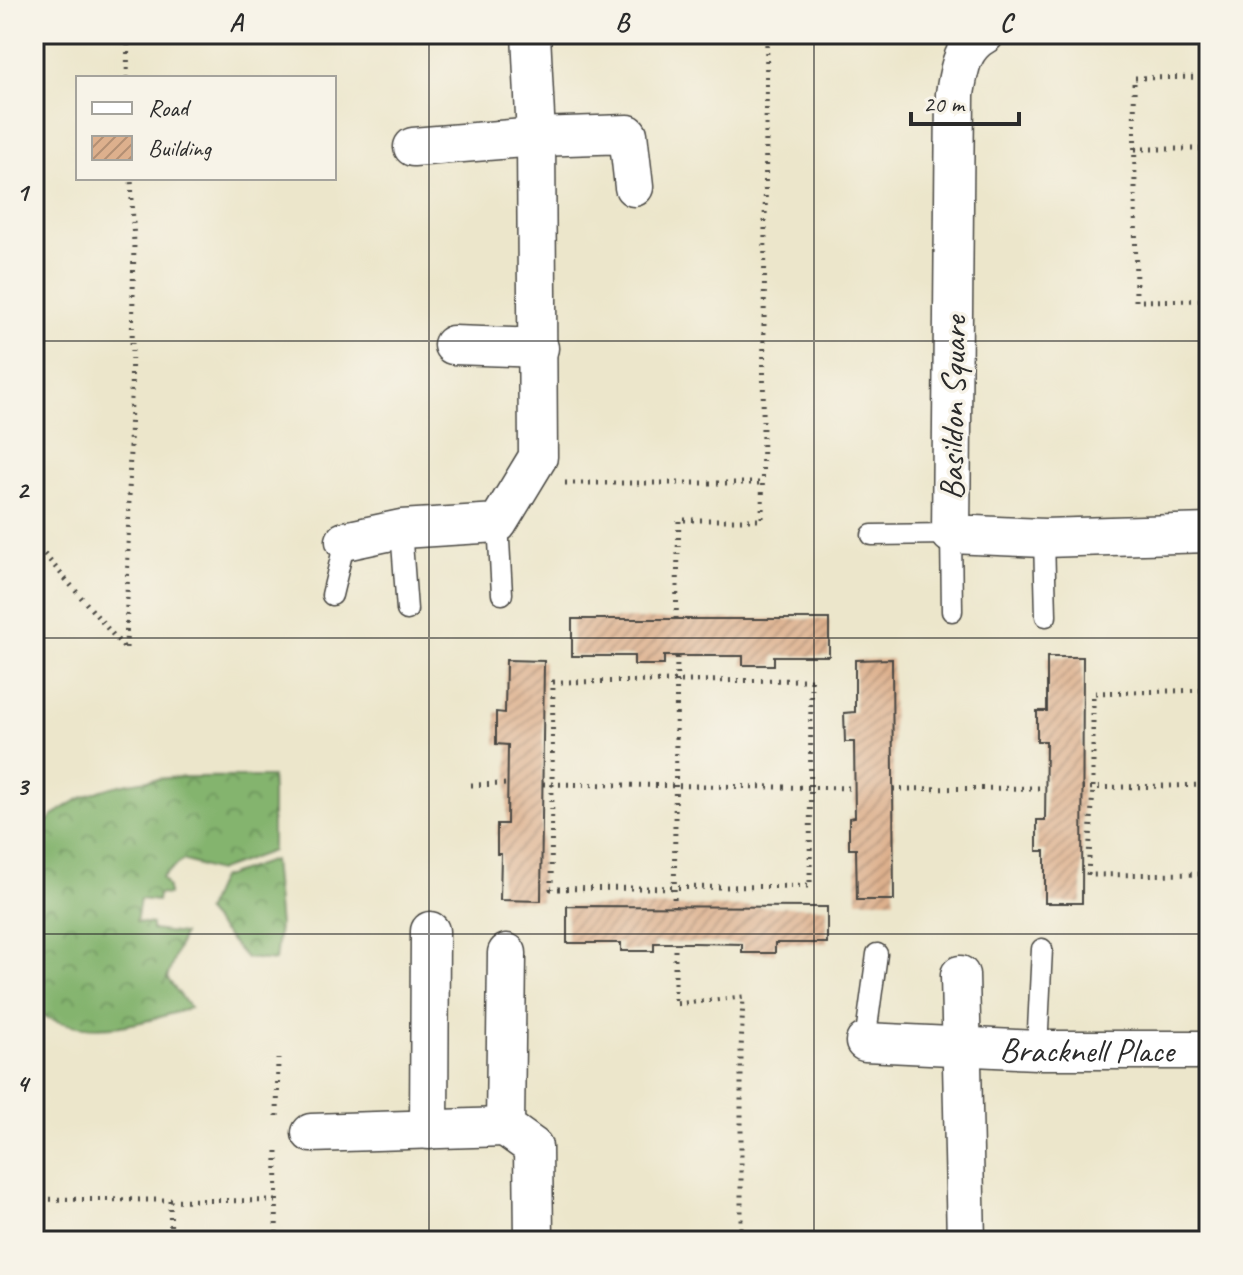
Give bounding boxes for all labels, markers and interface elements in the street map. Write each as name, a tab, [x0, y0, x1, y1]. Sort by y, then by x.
text: A	[229, 6, 244, 39]
text: B	[615, 6, 631, 39]
text: C	[1000, 6, 1016, 39]
legend	[76, 76, 336, 180]
scale bar	[911, 76, 1019, 126]
text: 20 m	[923, 89, 966, 119]
text: Road	[148, 93, 192, 123]
text: Building	[148, 133, 213, 163]
text: 1	[16, 176, 31, 209]
street label: Basildon Square	[929, 314, 976, 500]
text: 2	[16, 473, 30, 506]
text: 3	[16, 770, 30, 803]
street label: Bracknell Place	[999, 1027, 1177, 1072]
text: 4	[16, 1067, 31, 1100]

